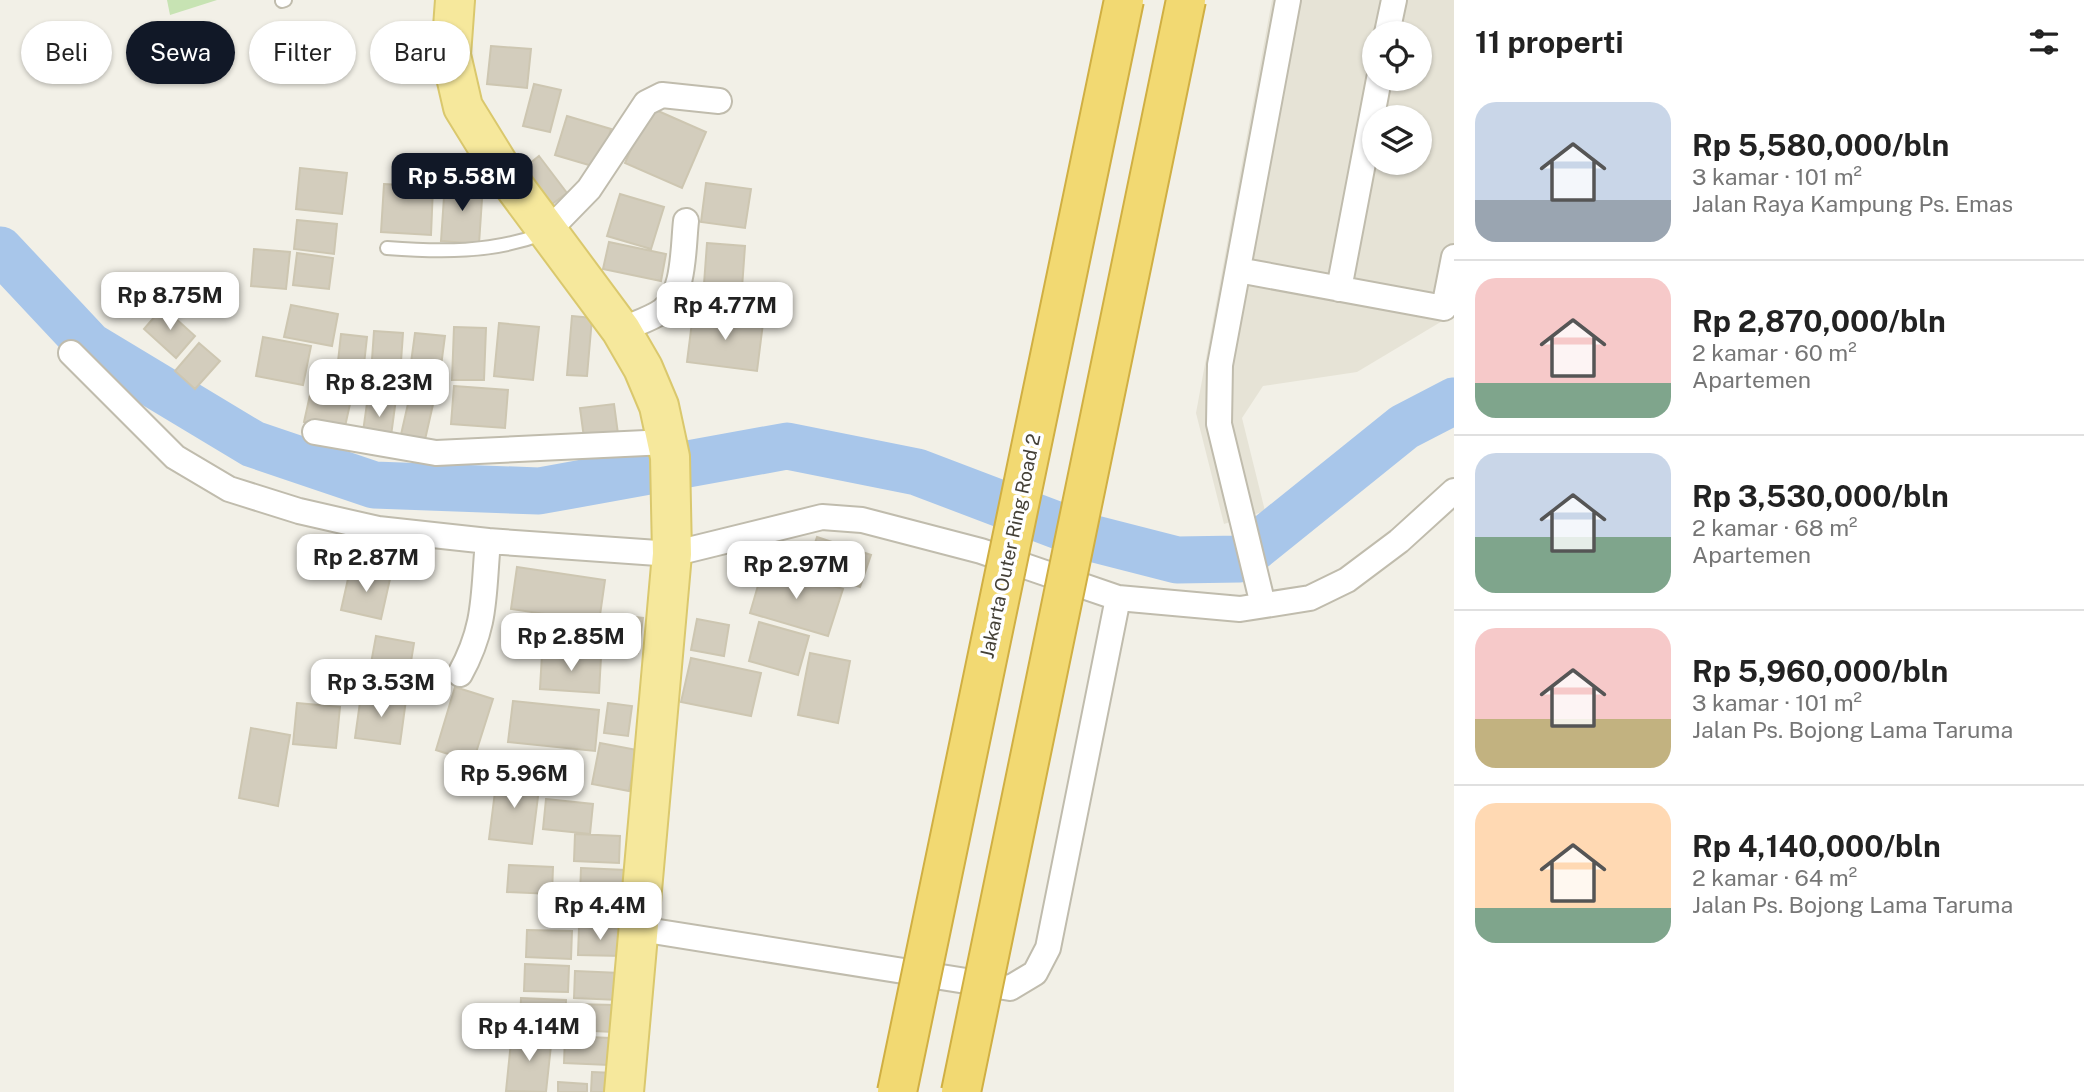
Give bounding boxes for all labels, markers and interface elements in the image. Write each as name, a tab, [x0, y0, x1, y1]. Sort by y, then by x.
chip: Beli	[21, 21, 112, 84]
chip: Sewa	[126, 21, 235, 84]
chip: Filter	[249, 21, 356, 84]
chip: Baru	[370, 21, 470, 84]
map controls	[1362, 21, 1432, 175]
button: locate	[1362, 21, 1432, 91]
icon: filters	[2025, 23, 2063, 61]
text: 11 properti	[1475, 24, 1623, 60]
button: layers	[1362, 105, 1432, 175]
text: Rp 5,580,000/bln	[1692, 127, 1949, 163]
icon: home	[1531, 130, 1615, 214]
pin: Rp 5.58M	[390, 154, 534, 213]
text: Rp 5.58M	[408, 162, 516, 189]
text: 3 kamar · 101 m²	[1692, 163, 1862, 190]
text: Jalan Raya Kampung Ps. Emas	[1692, 190, 2013, 217]
pin: Rp 8.75M	[98, 272, 242, 332]
text: Rp 8.75M	[117, 281, 223, 308]
pin: Rp 4.77M	[653, 282, 797, 342]
text: Rp 4.77M	[673, 291, 777, 318]
text: Rp 2,870,000/bln	[1692, 303, 1946, 339]
icon: home	[1531, 306, 1615, 390]
text: 2 kamar · 60 m²	[1692, 339, 1857, 366]
pin: Rp 8.23M	[307, 360, 451, 419]
text: Apartemen	[1692, 366, 1811, 393]
text: Rp 8.23M	[325, 368, 433, 395]
street label: Jakarta Outer Ring Road 2	[975, 432, 1045, 660]
text: Rp 3,530,000/bln	[1692, 478, 1949, 514]
icon: home	[1531, 481, 1615, 565]
text: 2 kamar · 68 m²	[1692, 514, 1857, 541]
pin: Rp 2.87M	[294, 534, 438, 594]
text: Apartemen	[1692, 541, 1811, 568]
pin: Rp 2.97M	[724, 542, 868, 601]
text: Rp 2.87M	[313, 543, 419, 570]
text: Rp 2.97M	[743, 550, 849, 577]
pin: Rp 2.85M	[499, 614, 643, 673]
text: Rp 2.85M	[517, 622, 625, 649]
text: Rp 5,960,000/bln	[1692, 653, 1948, 689]
icon: home	[1531, 656, 1615, 740]
pin: Rp 3.53M	[309, 660, 453, 719]
text: Rp 3.53M	[327, 668, 435, 695]
text: 3 kamar · 101 m²	[1692, 689, 1862, 716]
text: Jalan Ps. Bojong Lama Taruma	[1692, 716, 2013, 743]
pin: Rp 5.96M	[442, 750, 586, 810]
text: Rp 5.96M	[460, 759, 568, 786]
text: Rp 4,140,000/bln	[1692, 828, 1941, 864]
icon: home	[1531, 831, 1615, 915]
text: 2 kamar · 64 m²	[1692, 864, 1857, 891]
pin: Rp 4.4M	[535, 883, 665, 942]
text: Rp 4.4M	[554, 891, 646, 918]
text: Jalan Ps. Bojong Lama Taruma	[1692, 891, 2013, 918]
pin: Rp 4.14M	[457, 1004, 601, 1063]
text: Rp 4.14M	[478, 1012, 580, 1039]

